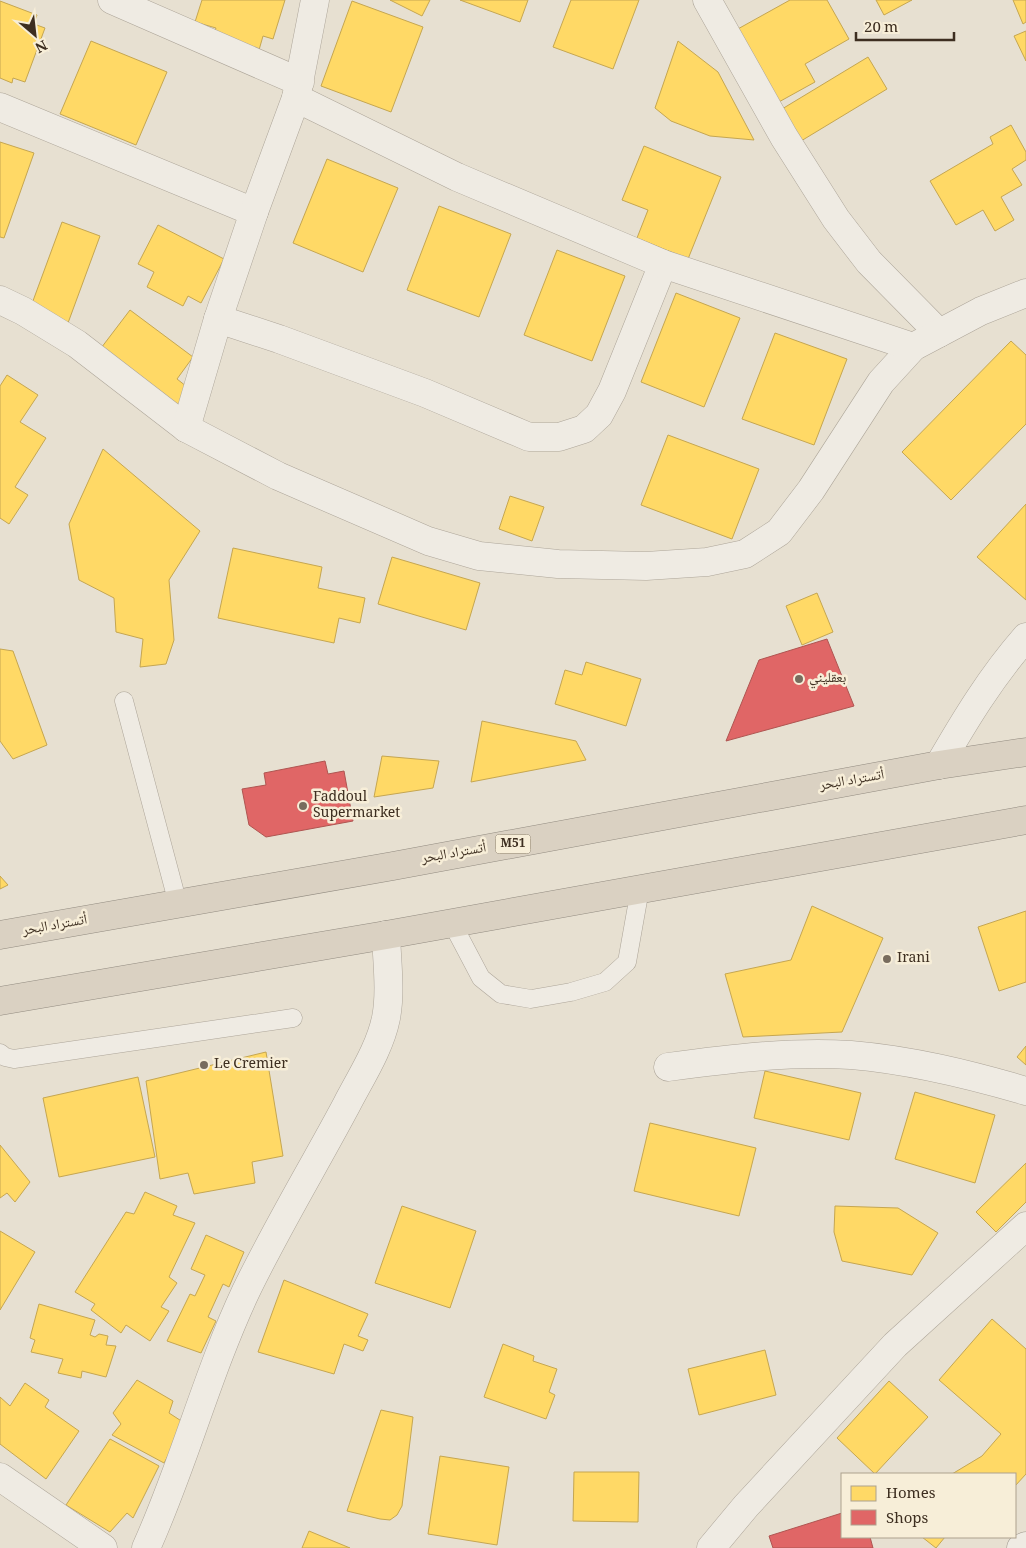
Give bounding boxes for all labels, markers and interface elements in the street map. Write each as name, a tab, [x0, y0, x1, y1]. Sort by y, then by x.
north arrow	[10, 10, 60, 60]
scale bar	[856, 10, 954, 42]
text: 20 m	[864, 16, 898, 42]
text: N	[30, 32, 51, 58]
place label: بعقليني	[809, 667, 846, 691]
marker: بعقليني	[793, 673, 805, 685]
street label: أتستراد البحر	[817, 763, 886, 799]
place label: Faddoul Supermarket	[313, 786, 400, 826]
marker: Faddoul Supermarket	[297, 800, 309, 812]
road number: M51	[496, 834, 530, 854]
street label: أتستراد البحر	[419, 836, 488, 872]
street label: أتستراد البحر	[20, 908, 89, 944]
place label: Irani	[897, 947, 930, 971]
marker: Irani	[881, 953, 893, 965]
place label: Le Cremier	[214, 1053, 288, 1077]
marker: Le Cremier	[198, 1059, 210, 1071]
legend	[841, 1473, 1016, 1538]
text: Homes	[886, 1482, 936, 1508]
text: Shops	[886, 1507, 929, 1533]

